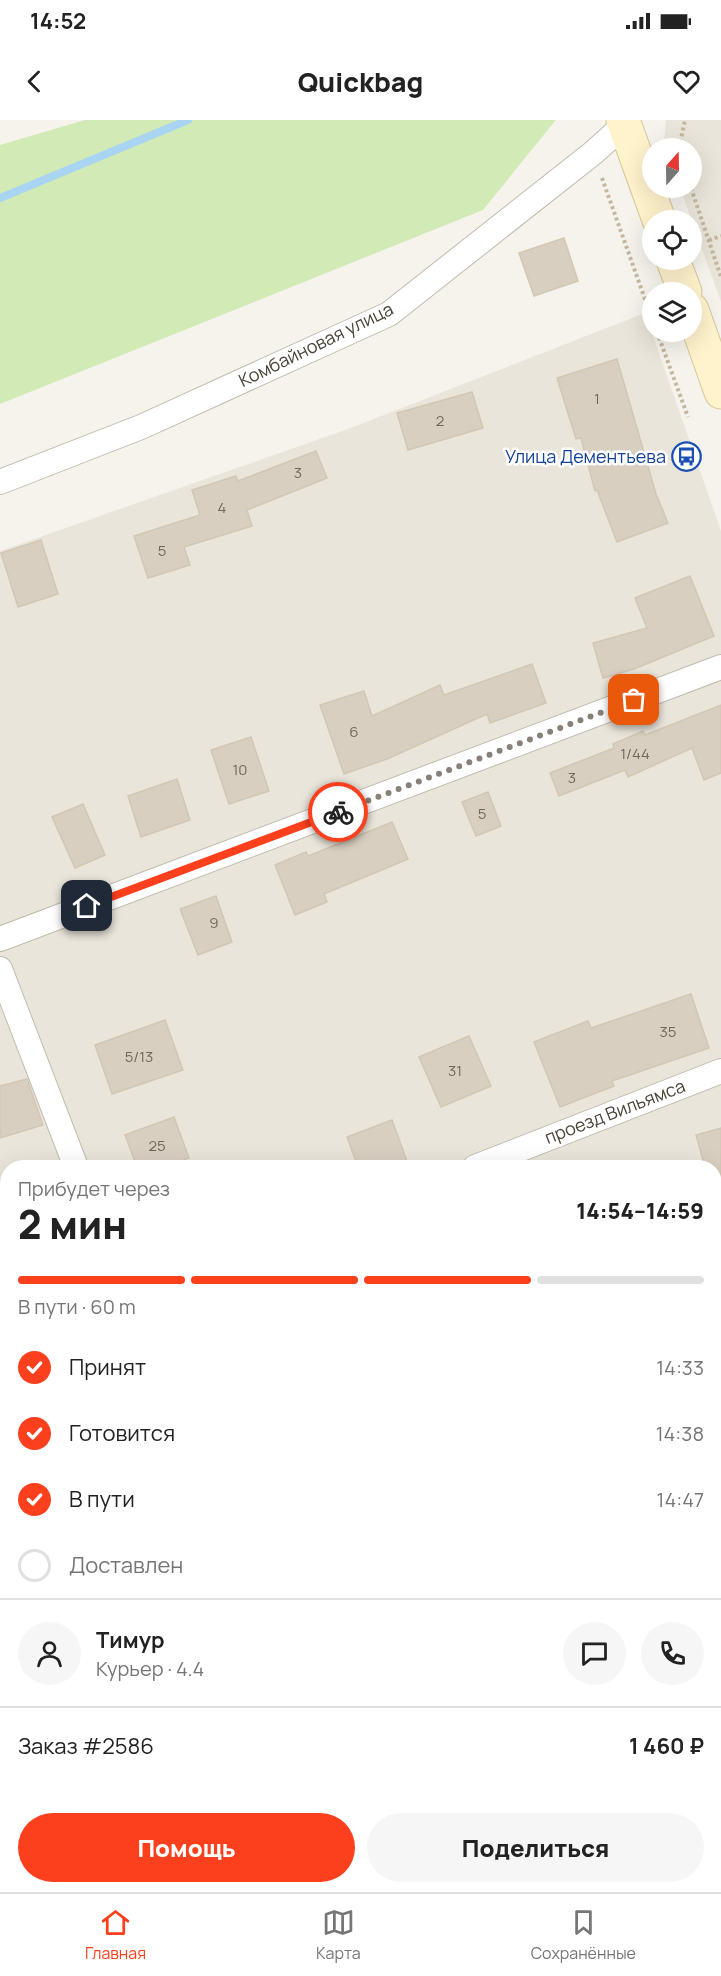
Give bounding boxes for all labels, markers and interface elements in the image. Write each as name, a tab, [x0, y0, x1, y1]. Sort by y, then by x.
text: 14:52	[30, 6, 86, 36]
text: Quickbag	[298, 63, 423, 100]
icon: back	[18, 65, 51, 98]
icon: heart	[670, 65, 703, 98]
north arrow	[642, 138, 702, 198]
map controls	[642, 138, 702, 342]
button: locate	[642, 210, 702, 270]
button: layers	[642, 282, 702, 342]
street label: Комбайновая улица	[234, 296, 397, 392]
house number: 1	[594, 388, 600, 409]
house number: 2	[436, 410, 444, 431]
bus stop icon: Улица Дементьева	[671, 441, 703, 473]
place label: Улица Дементьева	[505, 444, 666, 468]
house number: 3	[294, 462, 302, 483]
house number: 4	[218, 497, 227, 518]
house number: 5	[158, 540, 166, 561]
pin	[608, 674, 659, 725]
icon: bag	[617, 683, 650, 716]
house number: 6	[349, 721, 359, 742]
house number: 1/44	[620, 743, 650, 764]
house number: 10	[233, 759, 248, 780]
house number: 3	[568, 767, 576, 788]
courier	[308, 782, 368, 842]
icon: bike	[322, 796, 355, 829]
house number: 5	[478, 803, 486, 824]
pin	[61, 880, 112, 931]
icon: home	[70, 889, 103, 922]
house number: 9	[209, 912, 219, 933]
house number: 35	[660, 1021, 676, 1042]
house number: 5/13	[125, 1046, 153, 1067]
house number: 31	[448, 1060, 462, 1081]
street label: проезд Вильямса	[541, 1073, 688, 1149]
house number: 25	[148, 1135, 166, 1156]
text: Прибудет через	[18, 1175, 170, 1202]
text: 14:54–14:59	[576, 1196, 704, 1226]
text: 2 мин	[18, 1197, 127, 1251]
text: В пути · 60 m	[18, 1293, 136, 1320]
icon: check	[18, 1351, 51, 1384]
text: Принят	[69, 1352, 146, 1382]
text: 14:33	[656, 1354, 704, 1381]
icon: check	[18, 1417, 51, 1450]
text: Готовится	[69, 1418, 175, 1448]
text: 14:38	[656, 1420, 704, 1447]
icon: check	[18, 1483, 51, 1516]
text: В пути	[69, 1484, 135, 1514]
text: 14:47	[657, 1486, 704, 1513]
text: Доставлен	[69, 1550, 183, 1580]
button: person	[18, 1622, 81, 1685]
button: chat	[563, 1622, 626, 1685]
button: phone	[641, 1622, 704, 1685]
text: Тимур	[96, 1625, 165, 1655]
text: Курьер · 4.4	[96, 1655, 204, 1682]
text: Заказ #2586	[18, 1731, 154, 1761]
text: 1 460 ₽	[629, 1731, 704, 1761]
button: Помощь	[18, 1813, 355, 1882]
button: Поделиться	[367, 1813, 704, 1882]
tab: Главная	[85, 1906, 146, 1964]
tab: Карта	[316, 1906, 361, 1964]
tab: Сохранённые	[531, 1906, 636, 1964]

